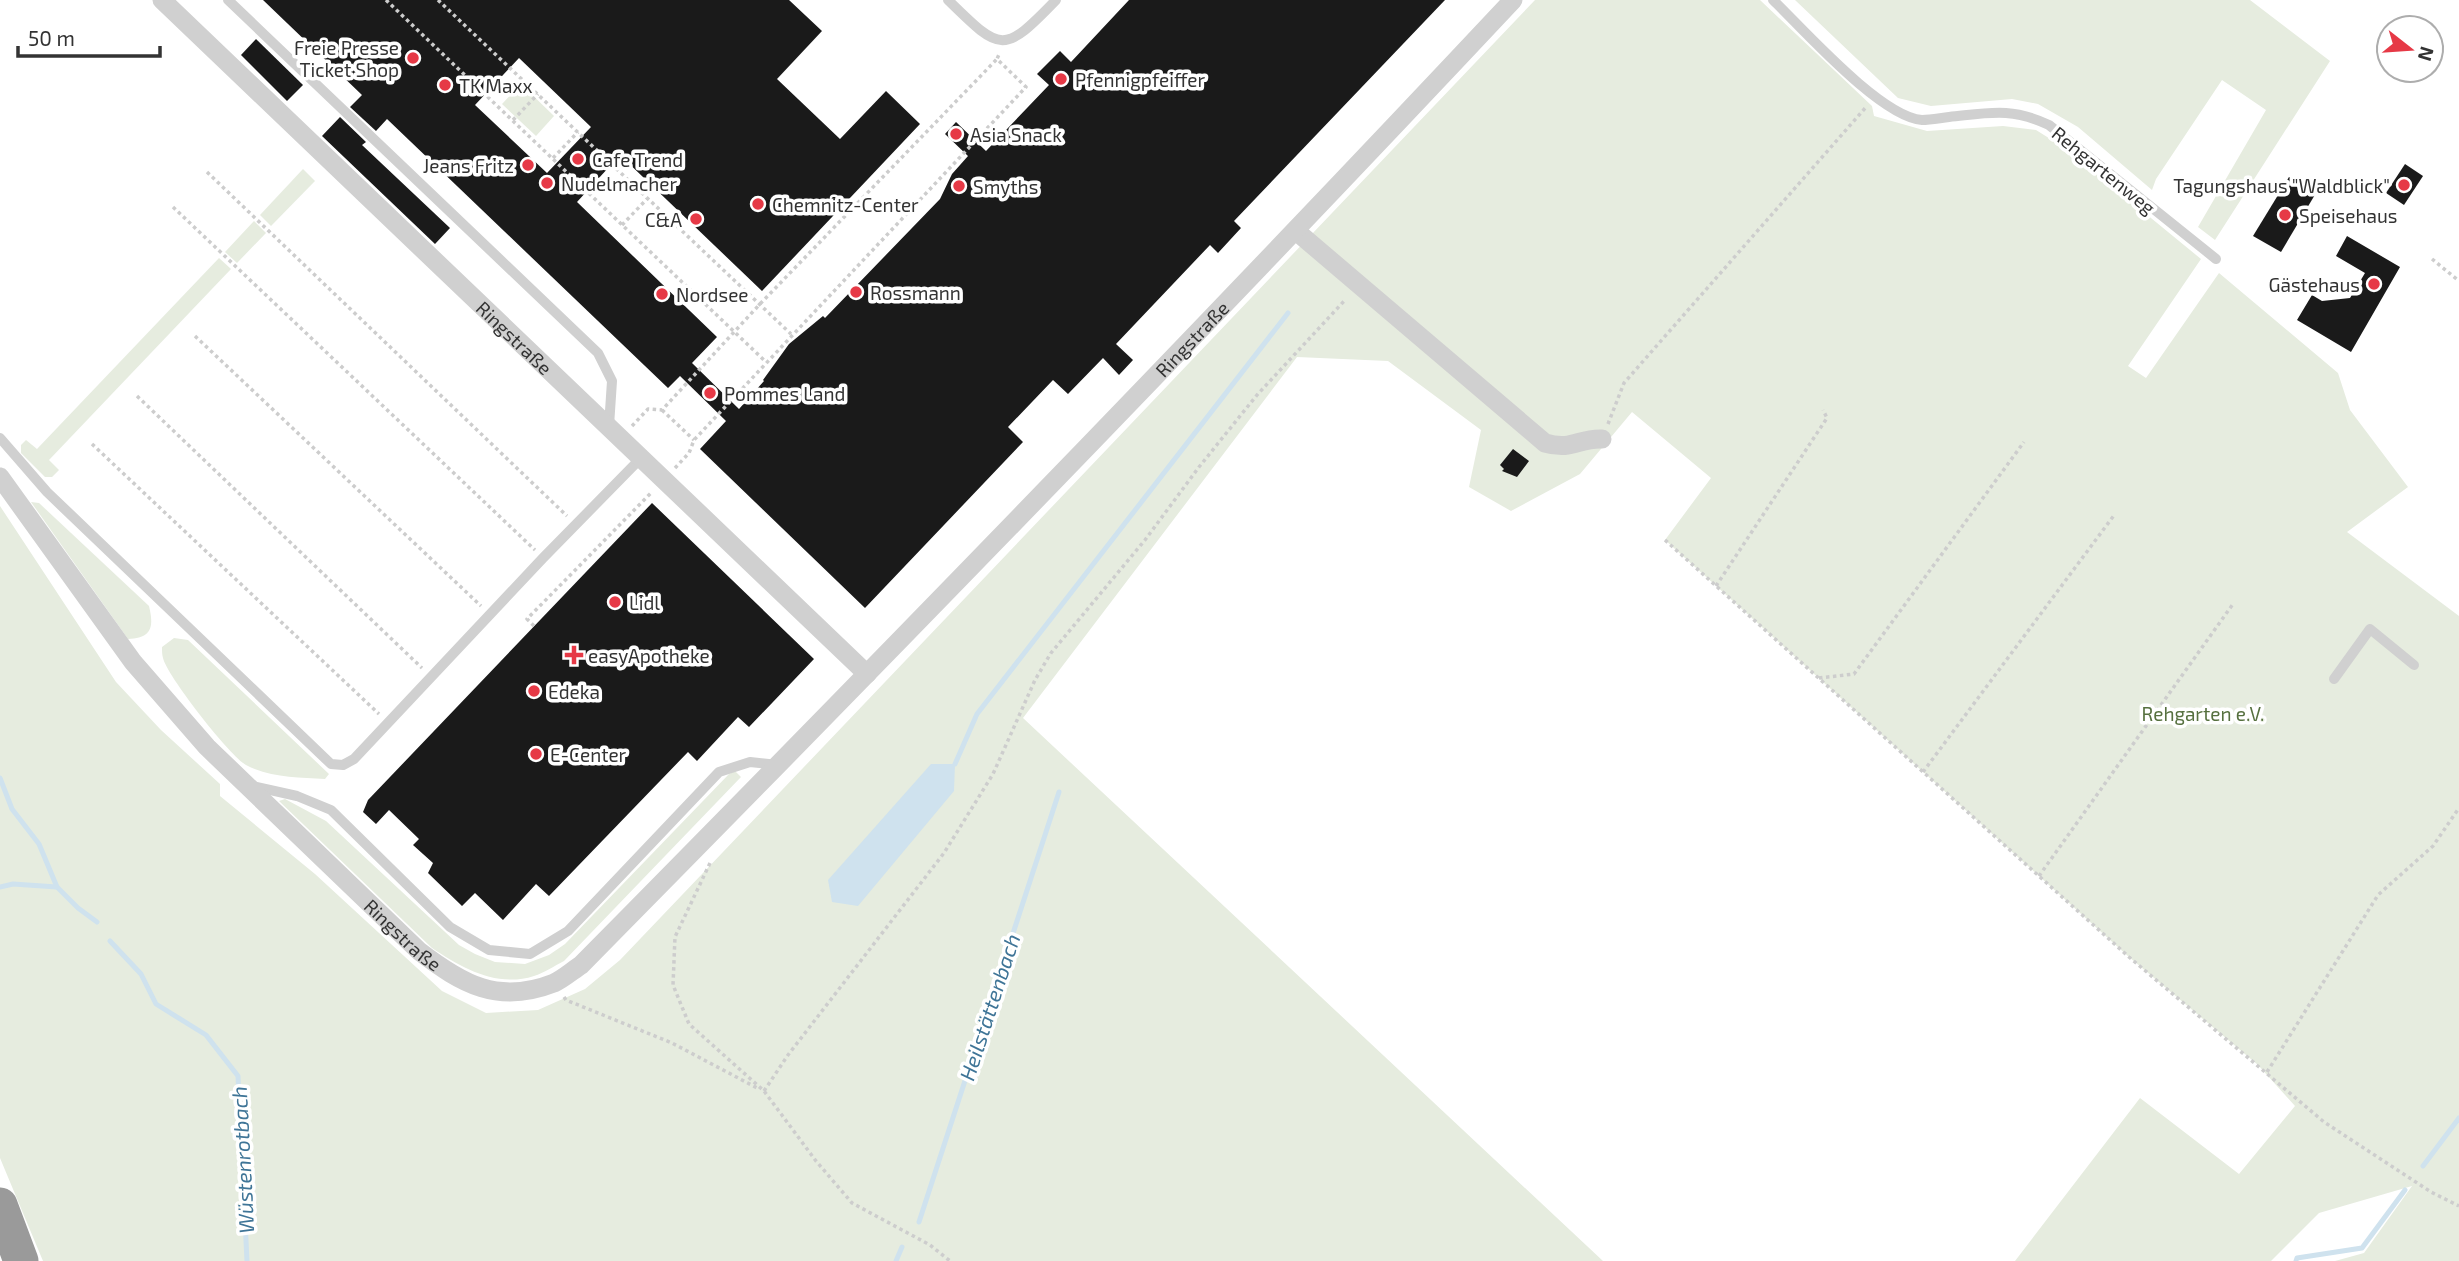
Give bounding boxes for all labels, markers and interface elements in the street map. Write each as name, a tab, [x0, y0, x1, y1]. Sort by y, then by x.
scale bar	[18, 14, 159, 58]
north arrow	[2375, 14, 2445, 84]
text: 50 m	[28, 25, 75, 50]
place label: Freie Presse Ticket Shop	[294, 36, 399, 81]
text: N	[2414, 44, 2440, 64]
marker: Freie Presse Ticket Shop	[405, 50, 421, 66]
place label: Pfennigpfeiffer	[1075, 68, 1205, 91]
marker: Pfennigpfeiffer	[1053, 71, 1069, 87]
place label: TK Maxx	[459, 74, 532, 97]
marker: TK Maxx	[437, 77, 453, 93]
street label: Rehgartenweg	[2048, 121, 2161, 219]
place label: Asia Snack	[970, 123, 1062, 146]
marker: Asia Snack	[948, 126, 964, 142]
place label: Cafe Trend	[592, 148, 683, 171]
marker: Cafe Trend	[570, 151, 586, 167]
place label: Jeans Fritz	[423, 154, 514, 177]
marker: Jeans Fritz	[520, 157, 536, 173]
place label: Nudelmacher	[561, 172, 678, 195]
place label: Tagungshaus "Waldblick"	[2173, 174, 2390, 197]
marker: Nudelmacher	[539, 175, 555, 191]
place label: Smyths	[973, 175, 1038, 198]
marker: Tagungshaus "Waldblick"	[2396, 177, 2412, 193]
marker: Smyths	[951, 178, 967, 194]
place label: Chemnitz-Center	[772, 193, 919, 216]
marker: Chemnitz-Center	[750, 196, 766, 212]
place label: Speisehaus	[2299, 204, 2397, 227]
marker: Speisehaus	[2277, 207, 2293, 223]
place label: C&A	[645, 208, 682, 231]
marker: C&A	[688, 211, 704, 227]
place label: Gästehaus	[2269, 273, 2360, 296]
marker: Gästehaus	[2366, 276, 2382, 292]
place label: Rossmann	[870, 281, 961, 304]
place label: Nordsee	[676, 283, 749, 306]
marker: Rossmann	[848, 284, 864, 300]
marker: Nordsee	[654, 286, 670, 302]
street label: Ringstraße	[472, 296, 557, 379]
street label: Ringstraße	[1150, 296, 1233, 381]
place label: Pommes Land	[724, 382, 845, 405]
marker: Pommes Land	[702, 385, 718, 401]
place label: Lidl	[629, 591, 660, 614]
marker: Lidl	[607, 594, 623, 610]
place label: easyApotheke	[588, 644, 710, 667]
marker: easyApotheke	[566, 647, 582, 663]
place label: Edeka	[548, 680, 600, 703]
marker: Edeka	[526, 683, 542, 699]
park label: Rehgarten e.V.	[2142, 702, 2264, 725]
place label: E-Center	[550, 743, 627, 766]
marker: E-Center	[528, 746, 544, 762]
street label: Ringstraße	[360, 894, 446, 975]
water label: Heilstättenbach	[954, 930, 1024, 1084]
water label: Wüstenrotbach	[226, 1086, 258, 1234]

